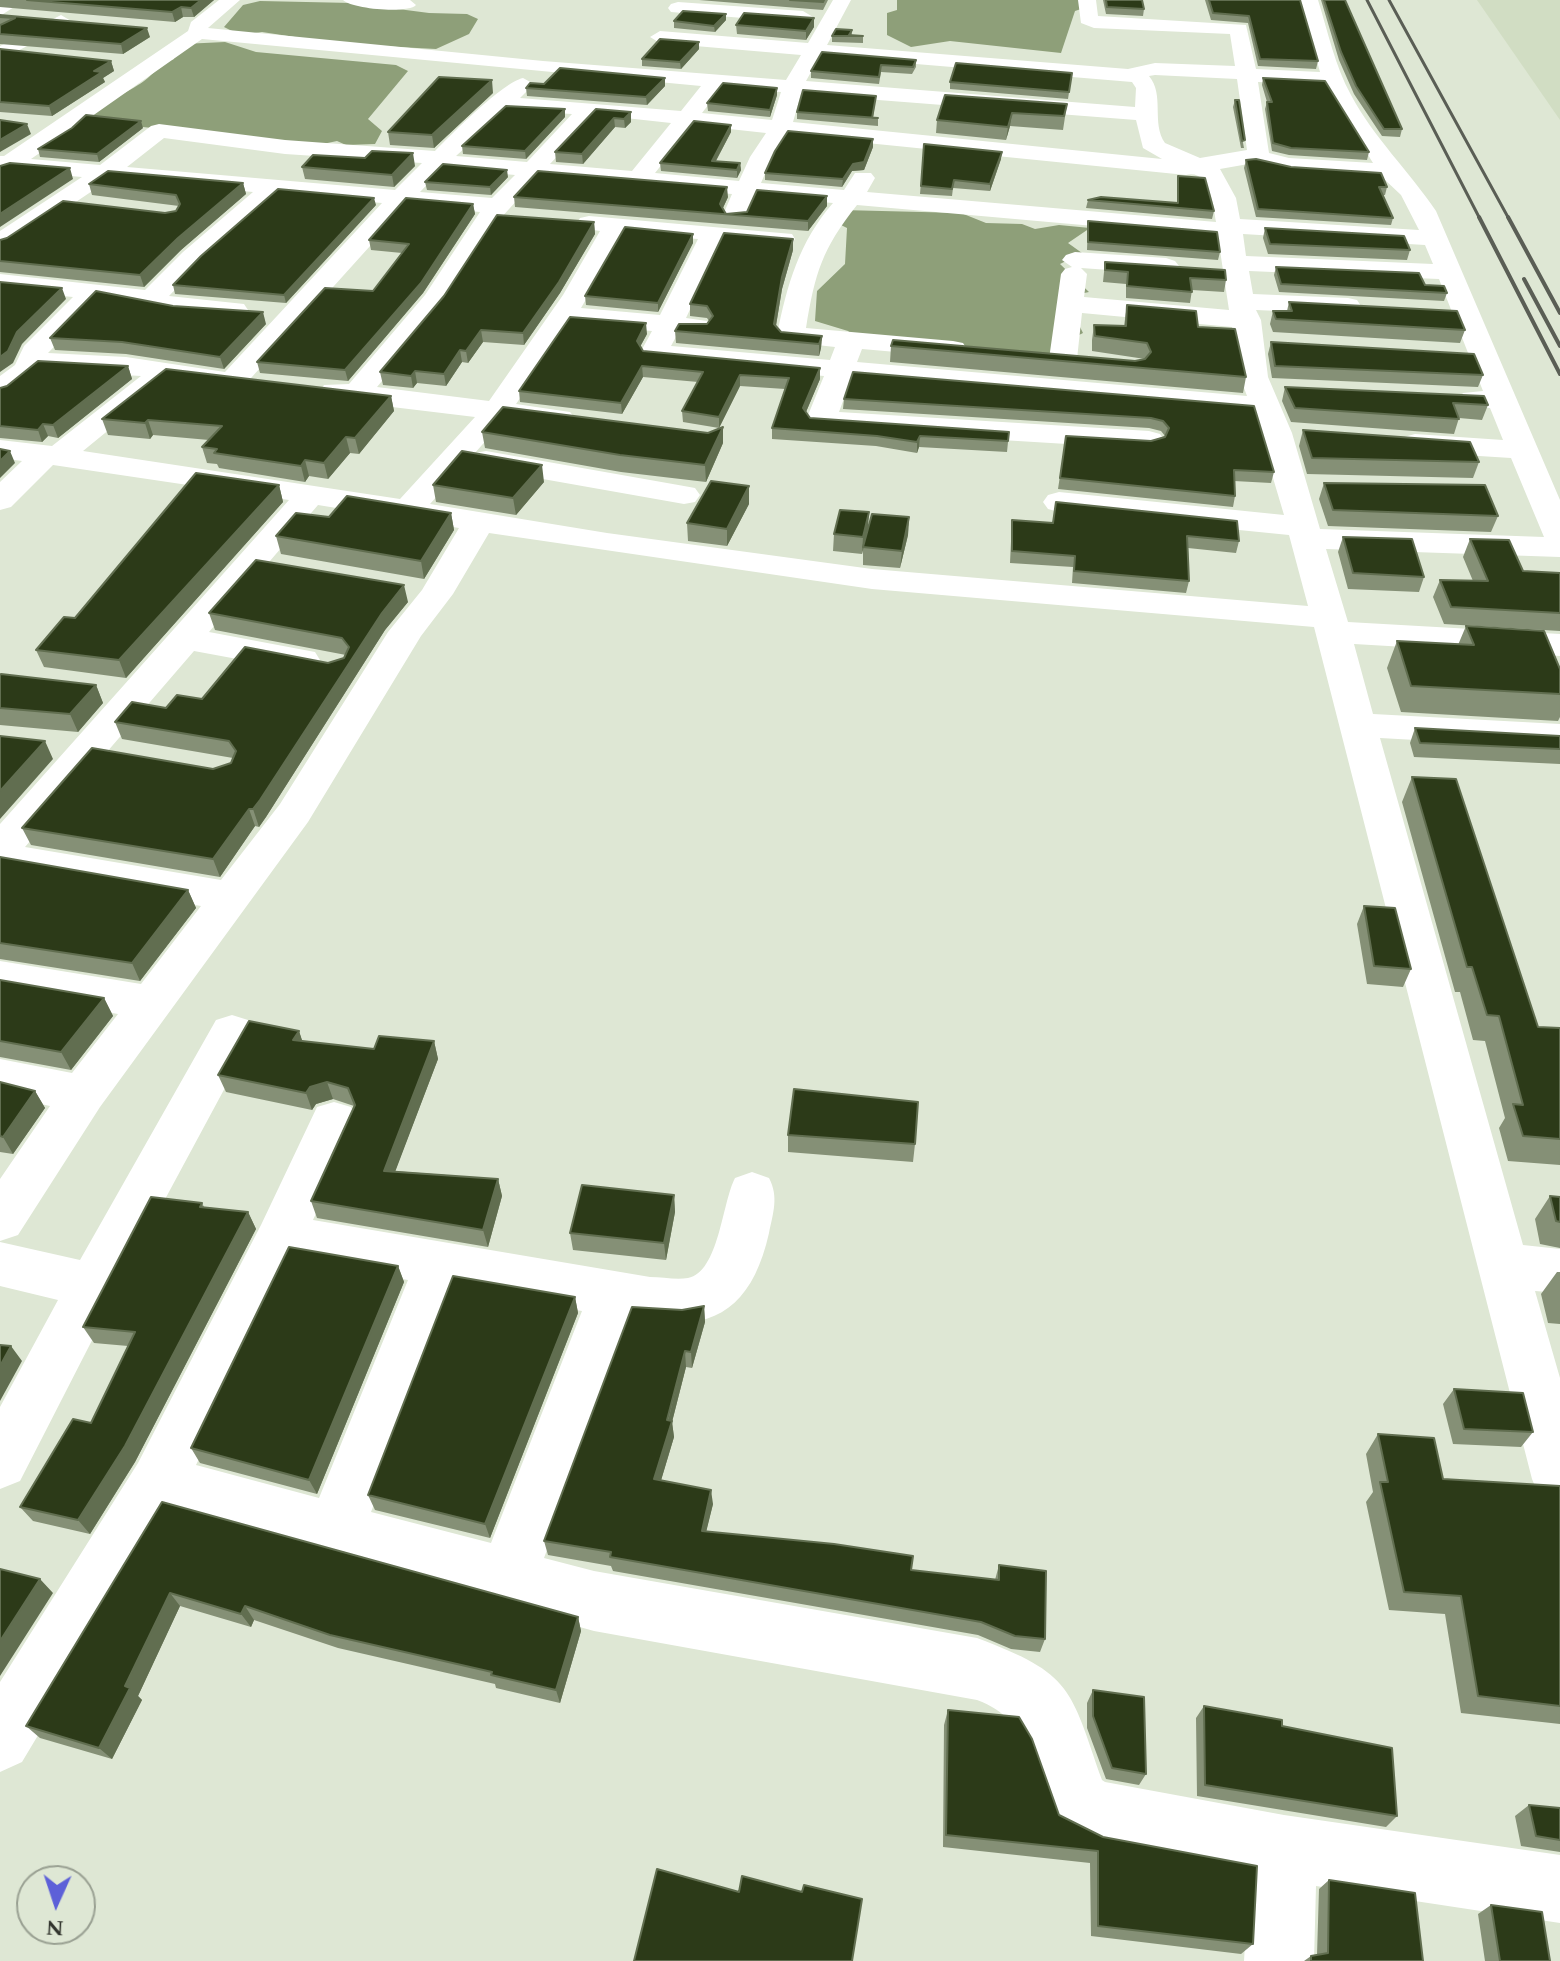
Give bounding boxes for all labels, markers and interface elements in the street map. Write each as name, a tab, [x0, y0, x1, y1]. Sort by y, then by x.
north arrow	[16, 1865, 96, 1945]
text: N	[45, 1911, 65, 1944]

